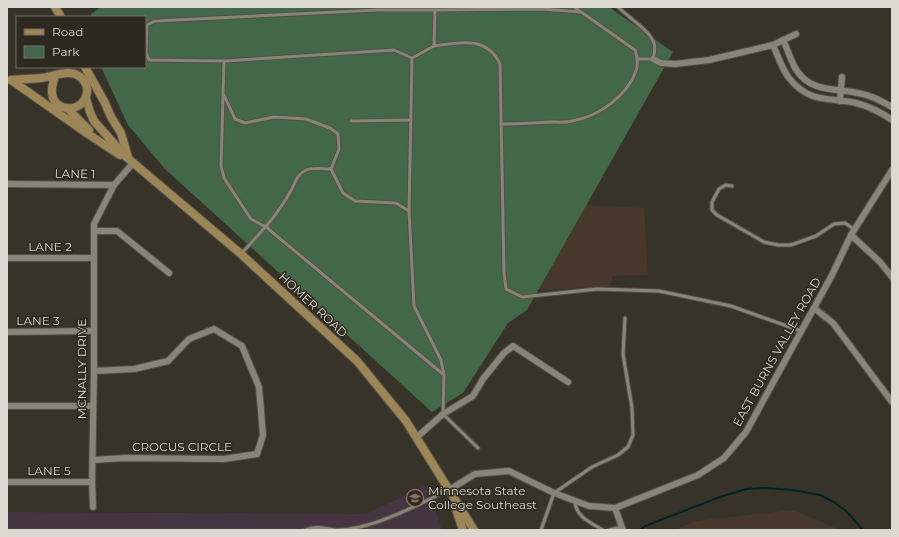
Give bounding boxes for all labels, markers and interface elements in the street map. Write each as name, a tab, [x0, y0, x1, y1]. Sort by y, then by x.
legend	[16, 16, 146, 68]
text: Road	[52, 24, 83, 39]
text: Park	[52, 44, 80, 59]
street label: LANE 1	[54, 166, 96, 181]
street label: LANE 2	[28, 239, 72, 254]
street label: HOMER ROAD	[276, 269, 351, 340]
street label: EAST BURNS VALLEY ROAD	[729, 275, 824, 429]
street label: LANE 3	[16, 313, 60, 328]
street label: MCNALLY DRIVE	[74, 319, 89, 419]
street label: CROCUS CIRCLE	[132, 439, 232, 454]
street label: LANE 5	[27, 463, 71, 478]
place label: Minnesota State College Southeast	[428, 483, 537, 512]
school or university icon: Minnesota State College Southeast	[405, 488, 425, 508]

